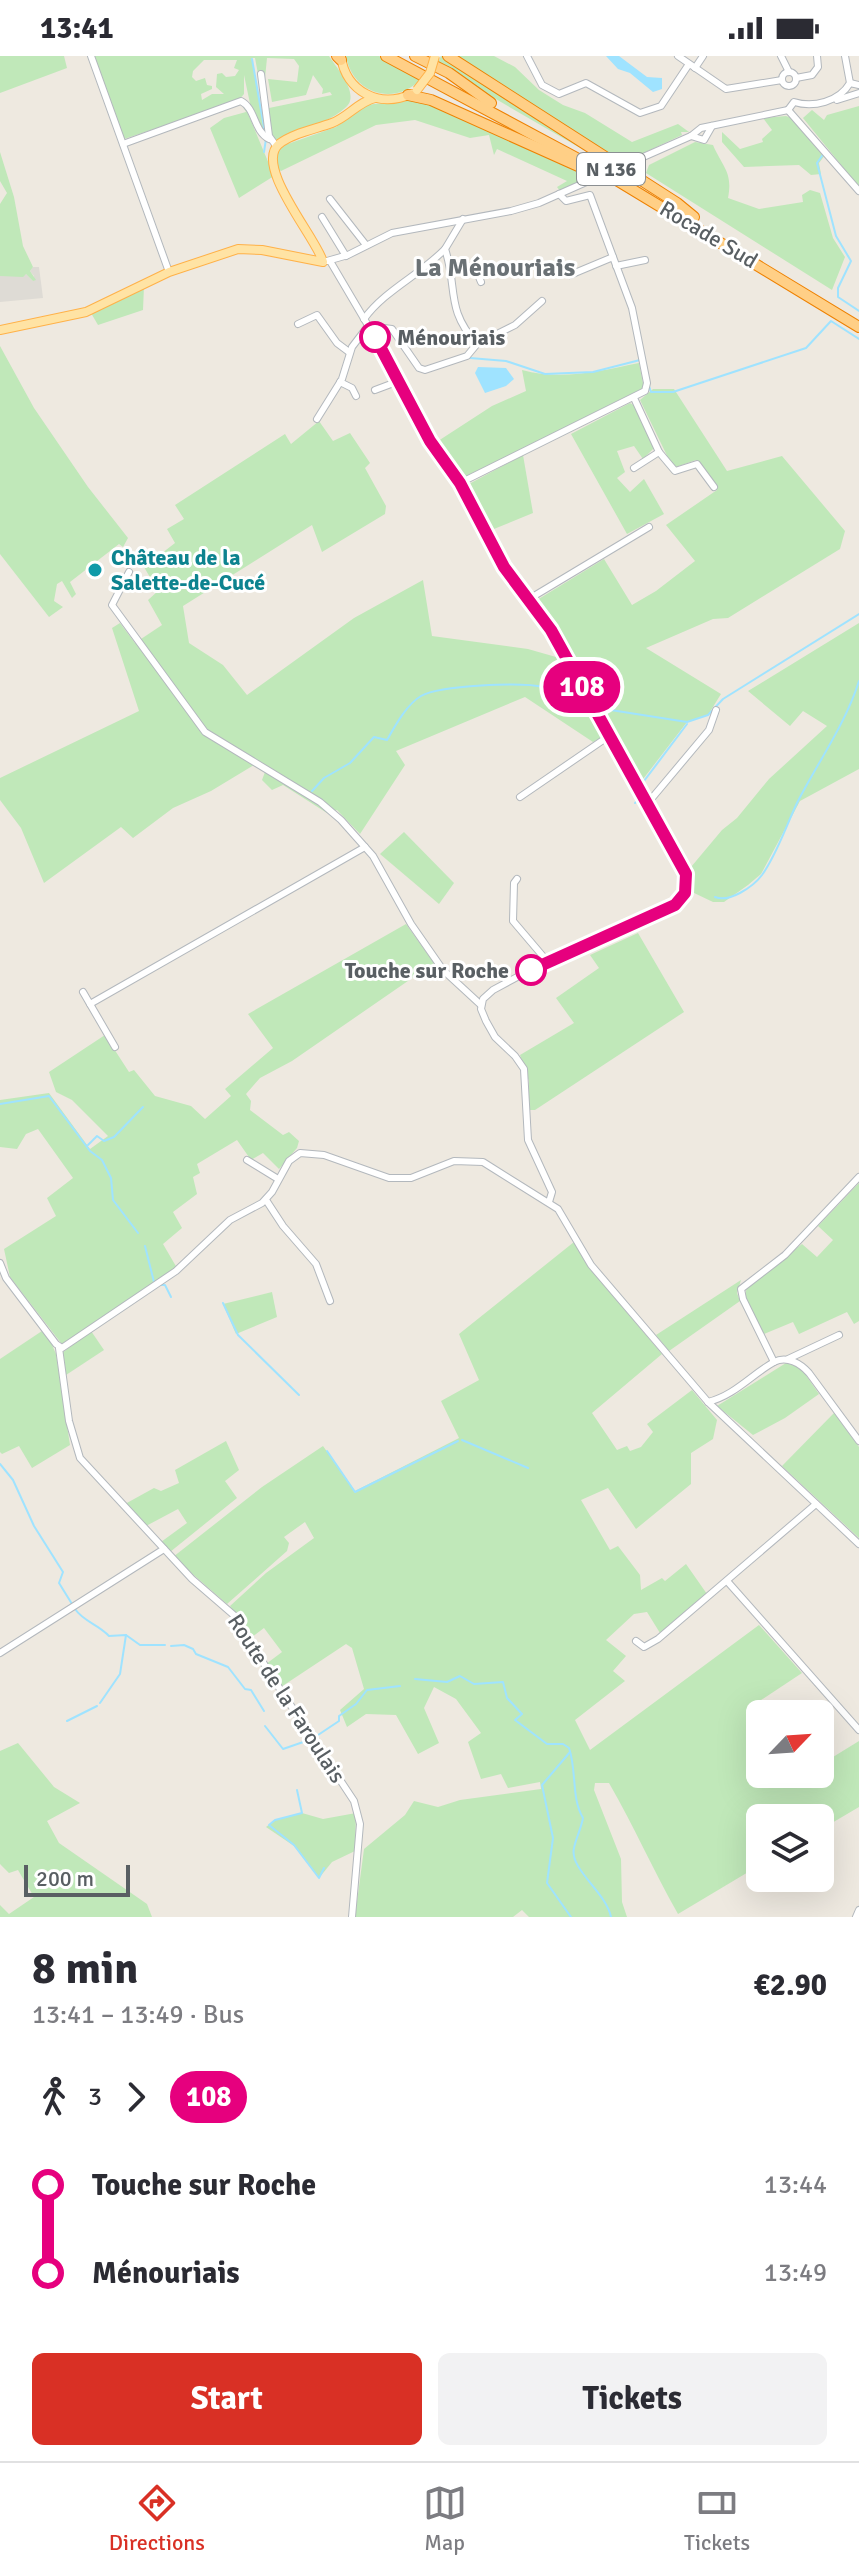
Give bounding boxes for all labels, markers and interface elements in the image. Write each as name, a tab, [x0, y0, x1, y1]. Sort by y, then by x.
text: 13:41	[40, 10, 114, 47]
road number: N 136	[577, 153, 645, 185]
street label: Rocade Sud	[655, 195, 763, 274]
district label: La Ménouriais	[415, 252, 575, 284]
marker: Ménouriais	[360, 322, 390, 352]
place label: Ménouriais	[397, 324, 506, 351]
place label: Château de la Salette-de-Cucé	[111, 544, 265, 596]
marker: Château de la Salette-de-Cucé	[86, 561, 104, 579]
line badge: 108	[536, 661, 628, 713]
text: 108	[559, 670, 605, 704]
marker: Touche sur Roche	[516, 955, 546, 985]
place label: Touche sur Roche	[345, 957, 509, 984]
street label: Route de la Faroulais	[222, 1609, 351, 1788]
north arrow	[746, 1700, 834, 1788]
map controls	[746, 1700, 834, 1892]
button: layers	[746, 1804, 834, 1892]
scale bar	[24, 1861, 130, 1897]
text: 200 m	[36, 1865, 94, 1892]
text: 8 min	[32, 1942, 138, 1996]
text: €2.90	[754, 1967, 827, 2004]
text: 13:41 – 13:49 · Bus	[32, 1999, 244, 2031]
icon: walk	[32, 2075, 76, 2119]
icon: forward	[114, 2075, 158, 2119]
text: 108	[186, 2080, 231, 2114]
text: 3	[88, 2081, 102, 2113]
text: Touche sur Roche	[92, 2167, 316, 2204]
text: 13:44	[764, 2169, 827, 2201]
text: Ménouriais	[92, 2255, 240, 2292]
text: 13:49	[764, 2257, 827, 2289]
button: Start	[32, 2353, 422, 2445]
button: Tickets	[438, 2353, 827, 2445]
tab: Directions	[109, 2481, 205, 2556]
tab: Map	[423, 2481, 467, 2556]
tab: Tickets	[684, 2481, 750, 2556]

